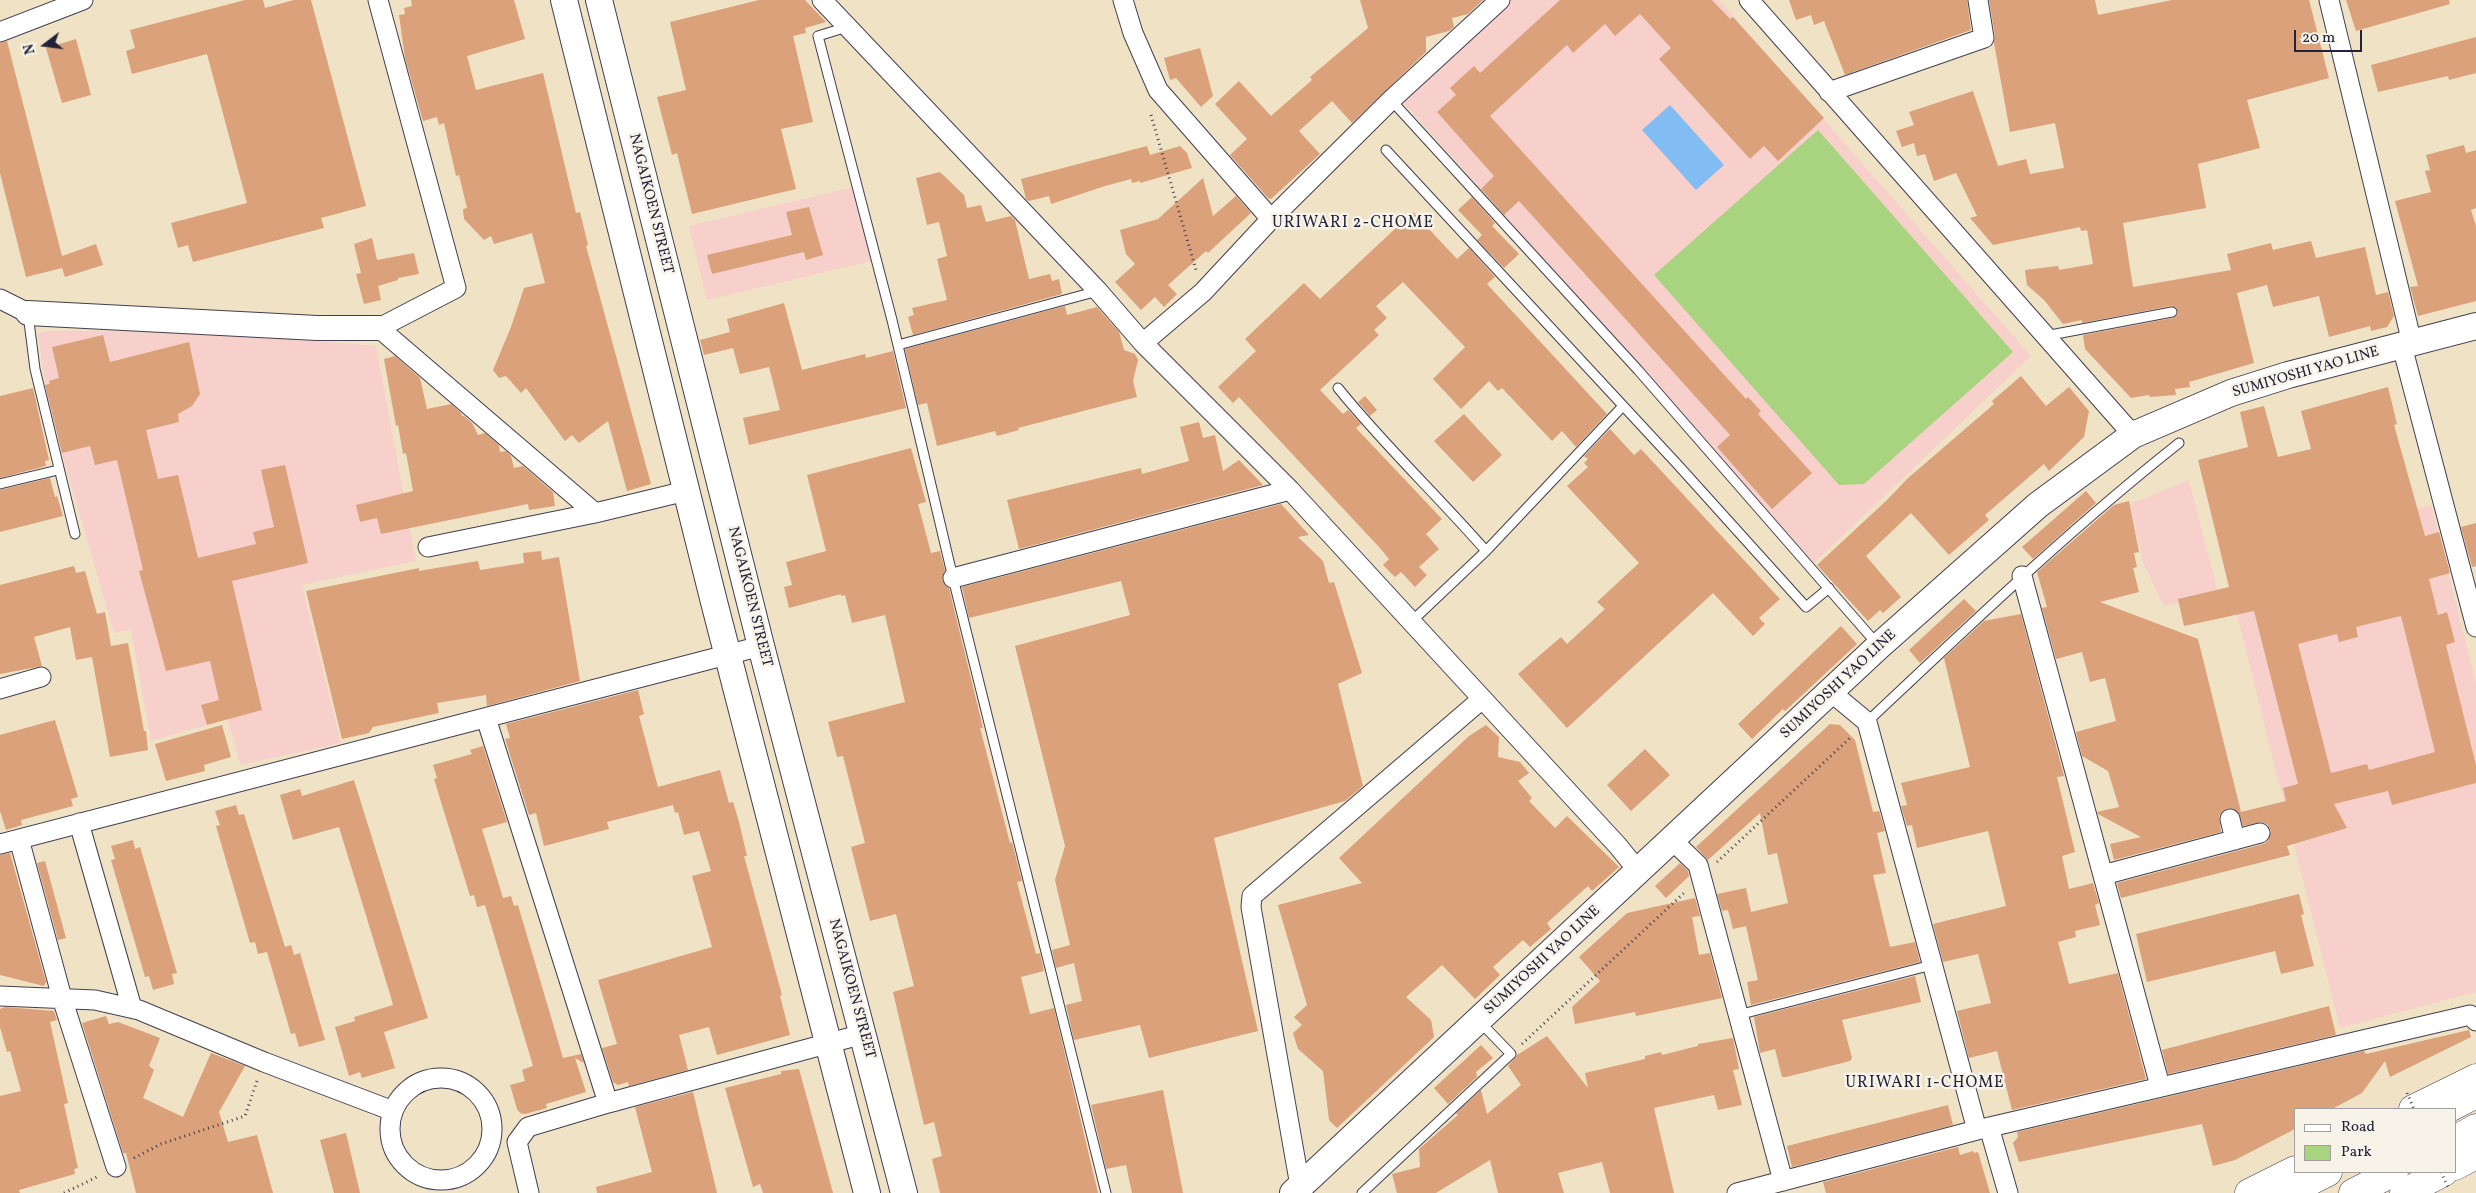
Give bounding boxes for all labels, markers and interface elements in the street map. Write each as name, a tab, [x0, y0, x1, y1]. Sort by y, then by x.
north arrow	[20, 20, 70, 70]
scale bar	[2296, 20, 2364, 52]
text: 20 m	[2302, 28, 2335, 49]
text: N	[20, 42, 41, 56]
street label: NAGAIKOEN STREET	[624, 132, 676, 276]
district label: URIWARI 2-CHOME	[1270, 214, 1436, 234]
street label: SUMIYOSHI YAO LINE	[2231, 343, 2381, 403]
street label: NAGAIKOEN STREET	[723, 525, 775, 669]
street label: SUMIYOSHI YAO LINE	[1777, 627, 1901, 743]
street label: SUMIYOSHI YAO LINE	[1481, 903, 1605, 1019]
street label: NAGAIKOEN STREET	[824, 917, 878, 1061]
district label: URIWARI 1-CHOME	[1843, 1074, 2007, 1094]
legend	[2294, 1108, 2456, 1173]
text: Road	[2341, 1117, 2375, 1138]
text: Park	[2341, 1142, 2372, 1163]

